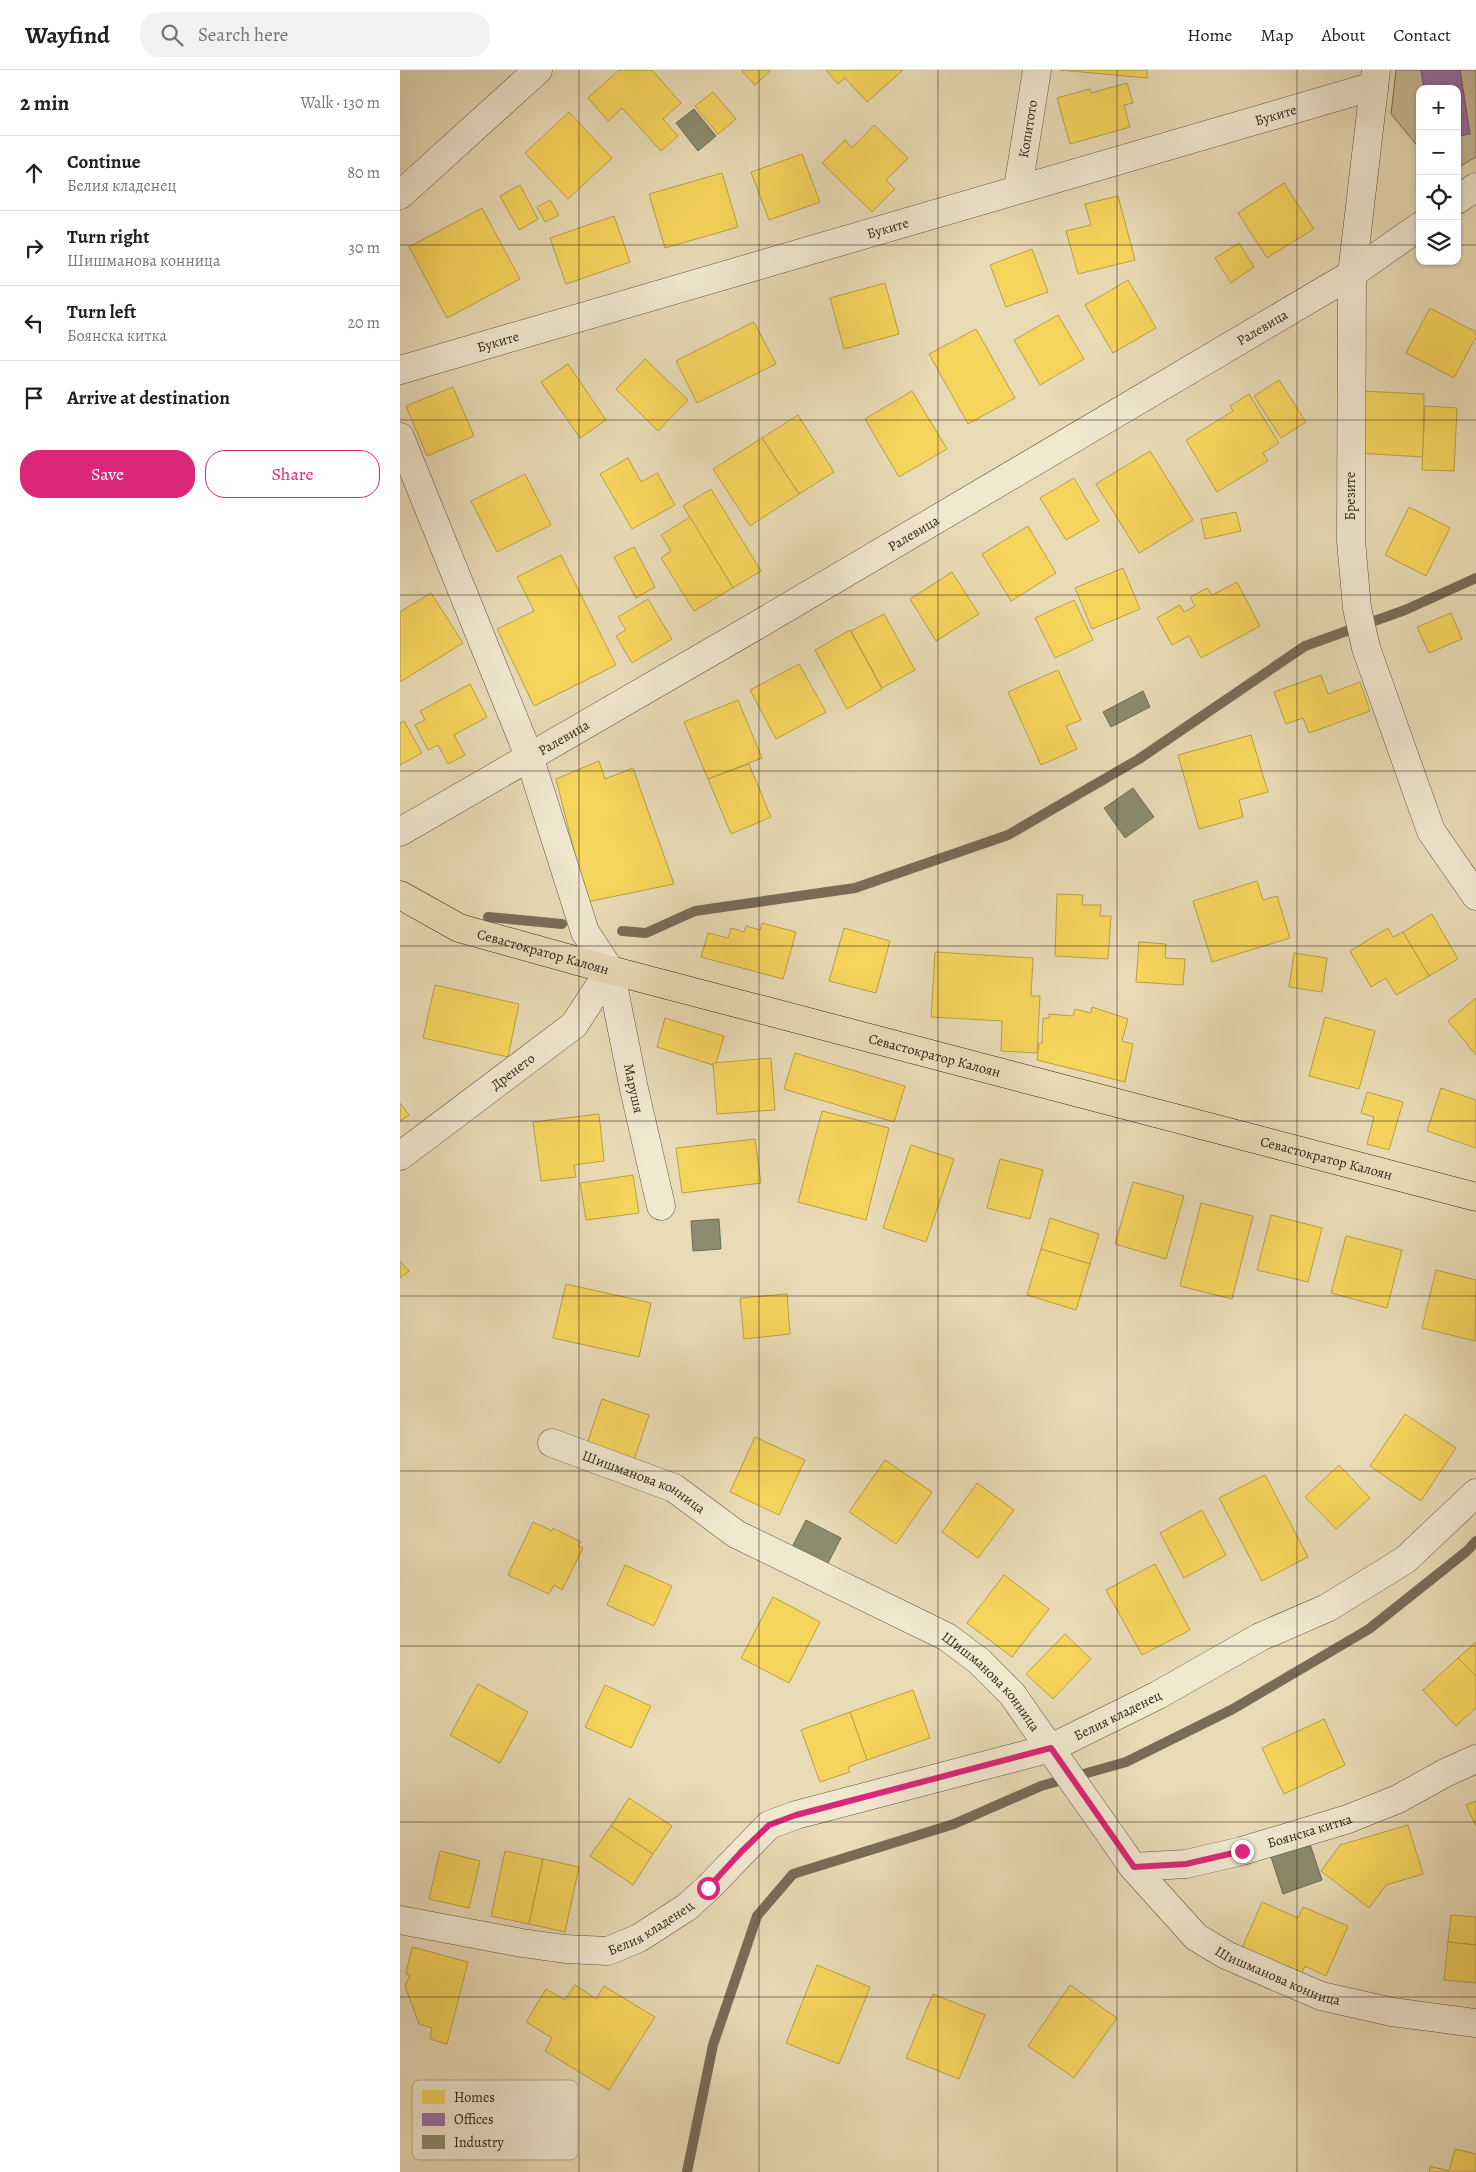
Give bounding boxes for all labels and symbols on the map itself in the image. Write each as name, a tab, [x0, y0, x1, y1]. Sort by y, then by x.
street label: Копитото	[1014, 99, 1042, 159]
street label: Буките	[1252, 100, 1299, 130]
street label: Буките	[865, 213, 911, 243]
street label: Ралевица	[1233, 305, 1292, 350]
street label: Буките	[475, 327, 521, 357]
street label: Брезите	[1341, 472, 1360, 520]
street label: Ралевица	[884, 511, 943, 556]
street label: Ралевица	[535, 715, 593, 760]
street label: Севастократор Калоян	[475, 925, 611, 979]
street label: Севастократор Калоян	[866, 1029, 1003, 1082]
street label: Дренето	[487, 1049, 539, 1094]
street label: Марушя	[619, 1062, 648, 1115]
street label: Севастократор Калоян	[1258, 1132, 1394, 1185]
street label: Шишманова конница	[579, 1446, 710, 1518]
street label: Шишманова конница	[938, 1627, 1045, 1736]
street label: Белия кладенец	[1071, 1686, 1165, 1745]
street label: Боянска китка	[1265, 1809, 1355, 1853]
route end	[1231, 1840, 1254, 1863]
route start	[697, 1877, 720, 1900]
street label: Белия кладенец	[605, 1896, 698, 1960]
street label: Шишманова конница	[1211, 1942, 1343, 2010]
legend	[412, 2080, 578, 2160]
text: Homes	[454, 2088, 495, 2107]
text: Offices	[454, 2110, 494, 2129]
text: Industry	[454, 2133, 504, 2152]

